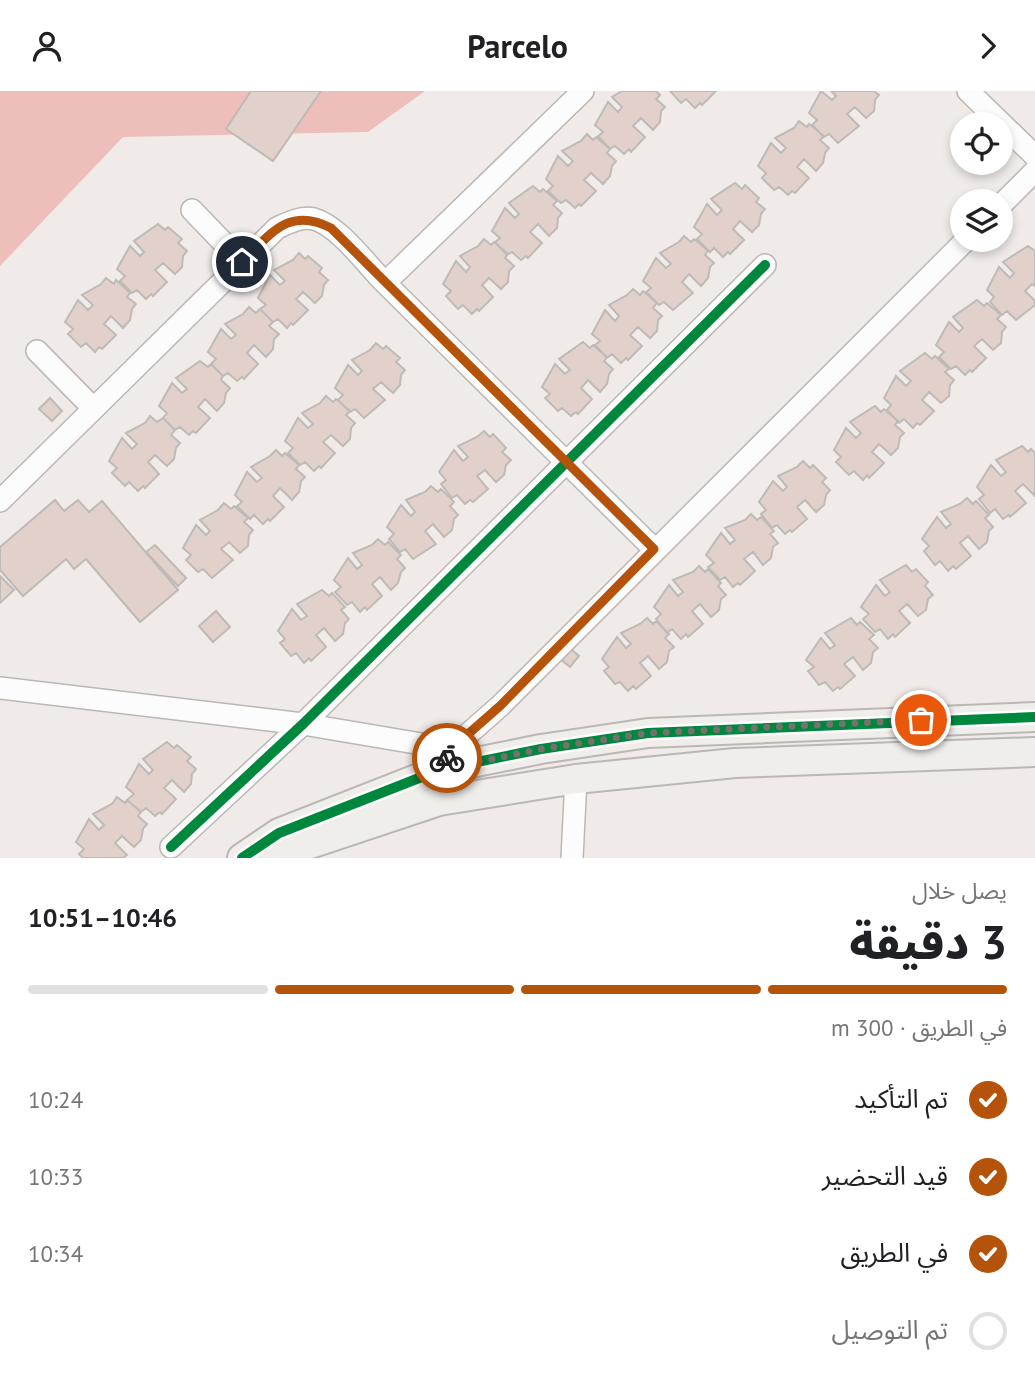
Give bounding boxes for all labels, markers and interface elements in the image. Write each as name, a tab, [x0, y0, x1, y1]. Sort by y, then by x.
text: Parcelo	[467, 25, 568, 67]
icon: person	[28, 27, 66, 65]
icon: forward	[969, 27, 1007, 65]
map controls	[950, 112, 1013, 252]
button: locate	[950, 112, 1013, 175]
button: layers	[950, 189, 1013, 252]
pin	[212, 232, 272, 292]
icon: home	[223, 243, 261, 281]
pin	[891, 690, 951, 750]
icon: bag	[902, 701, 940, 739]
courier	[412, 723, 482, 793]
icon: bike	[428, 739, 466, 777]
text: يصل خلال	[912, 876, 1007, 905]
text: 10:46–10:51	[28, 901, 177, 934]
text: 3 دقيقة	[849, 912, 1007, 972]
text: في الطريق · 300 m	[831, 1013, 1007, 1042]
icon: check	[969, 1081, 1007, 1119]
text: تم التأكيد	[854, 1082, 948, 1115]
text: 10:24	[28, 1085, 83, 1114]
icon: check	[969, 1158, 1007, 1196]
text: قيد التحضير	[822, 1159, 948, 1192]
text: 10:33	[28, 1162, 83, 1191]
icon: check	[969, 1235, 1007, 1273]
text: في الطريق	[841, 1236, 948, 1269]
text: 10:34	[28, 1239, 83, 1268]
text: تم التوصيل	[832, 1313, 948, 1346]

